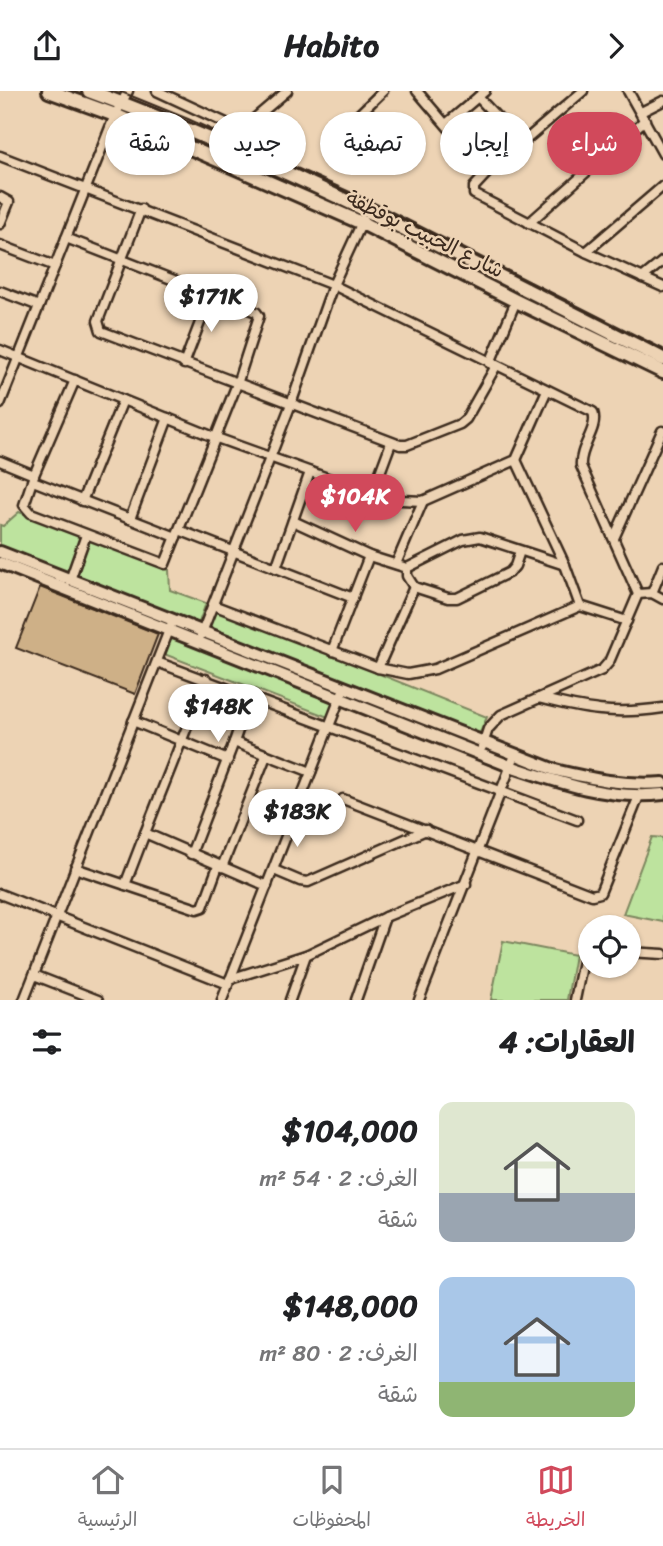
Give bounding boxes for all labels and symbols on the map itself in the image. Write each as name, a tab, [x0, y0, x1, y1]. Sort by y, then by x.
street label: شارع الحبيب بوقطفة	[339, 179, 511, 289]
pin: $171K	[162, 275, 260, 334]
pin: $104K	[306, 475, 404, 534]
pin: $148K	[169, 685, 267, 744]
pin: $183K	[248, 789, 346, 849]

